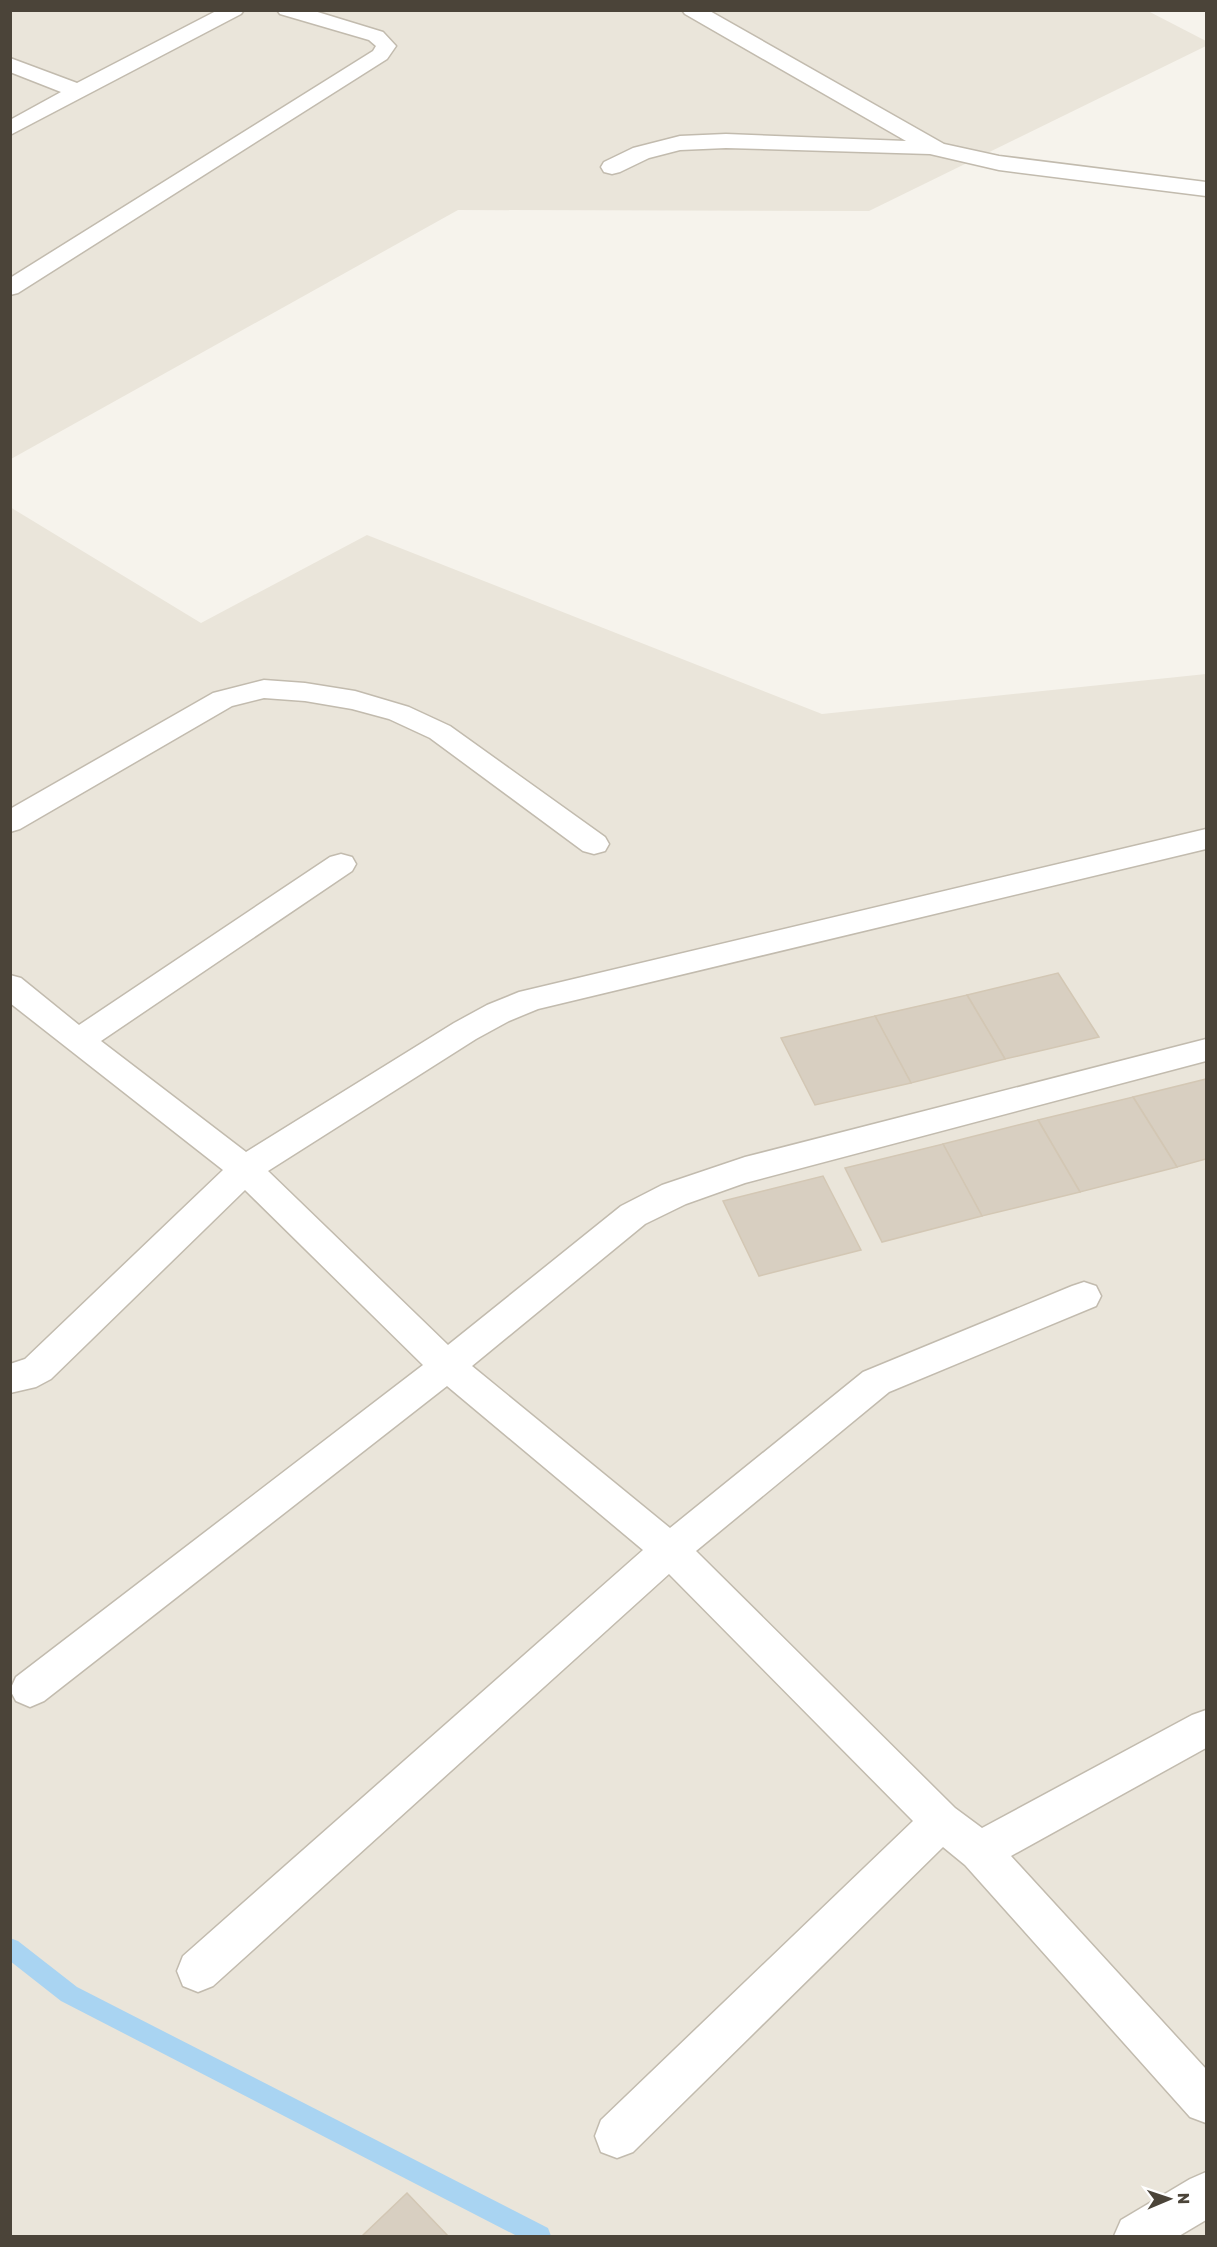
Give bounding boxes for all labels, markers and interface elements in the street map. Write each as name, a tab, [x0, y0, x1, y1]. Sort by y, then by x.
north arrow	[1139, 2169, 1199, 2229]
text: N	[1174, 2192, 1193, 2205]

